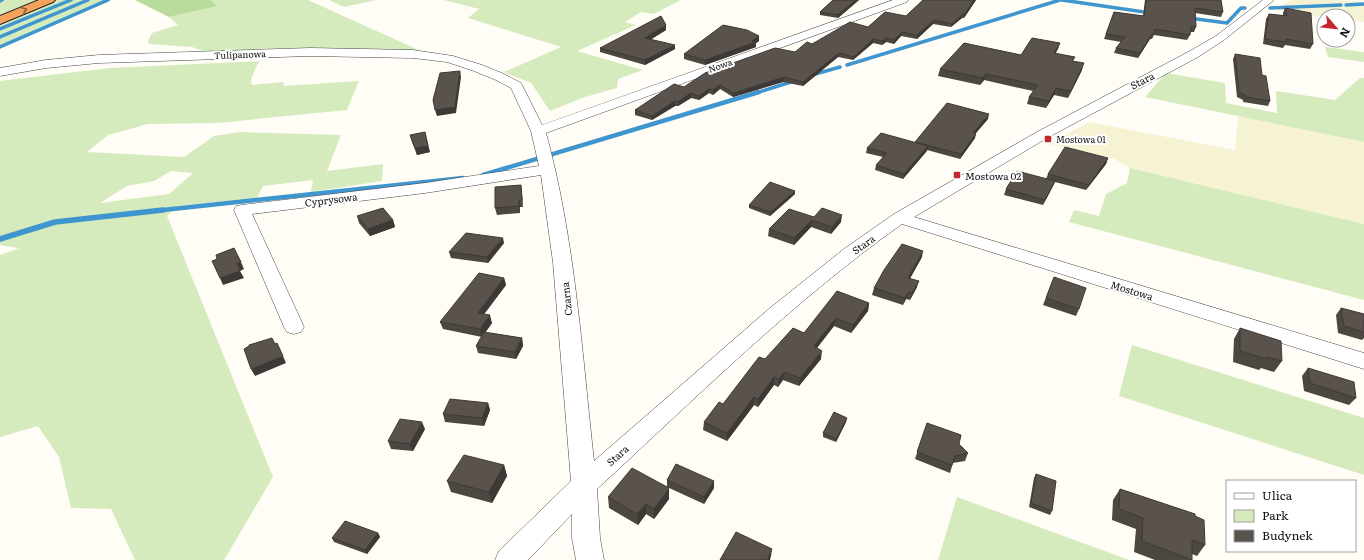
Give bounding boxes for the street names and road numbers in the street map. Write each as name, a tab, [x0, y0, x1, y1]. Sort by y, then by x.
street label: Tulipanowa	[214, 46, 266, 62]
street label: Nowa	[706, 54, 734, 76]
street label: Stara	[1127, 67, 1157, 92]
street label: Cyprysowa	[304, 188, 359, 210]
street label: Stara	[848, 230, 878, 257]
street label: Mostowa	[1109, 276, 1156, 304]
street label: Czarna	[557, 281, 575, 317]
street label: Stara	[603, 441, 632, 469]

